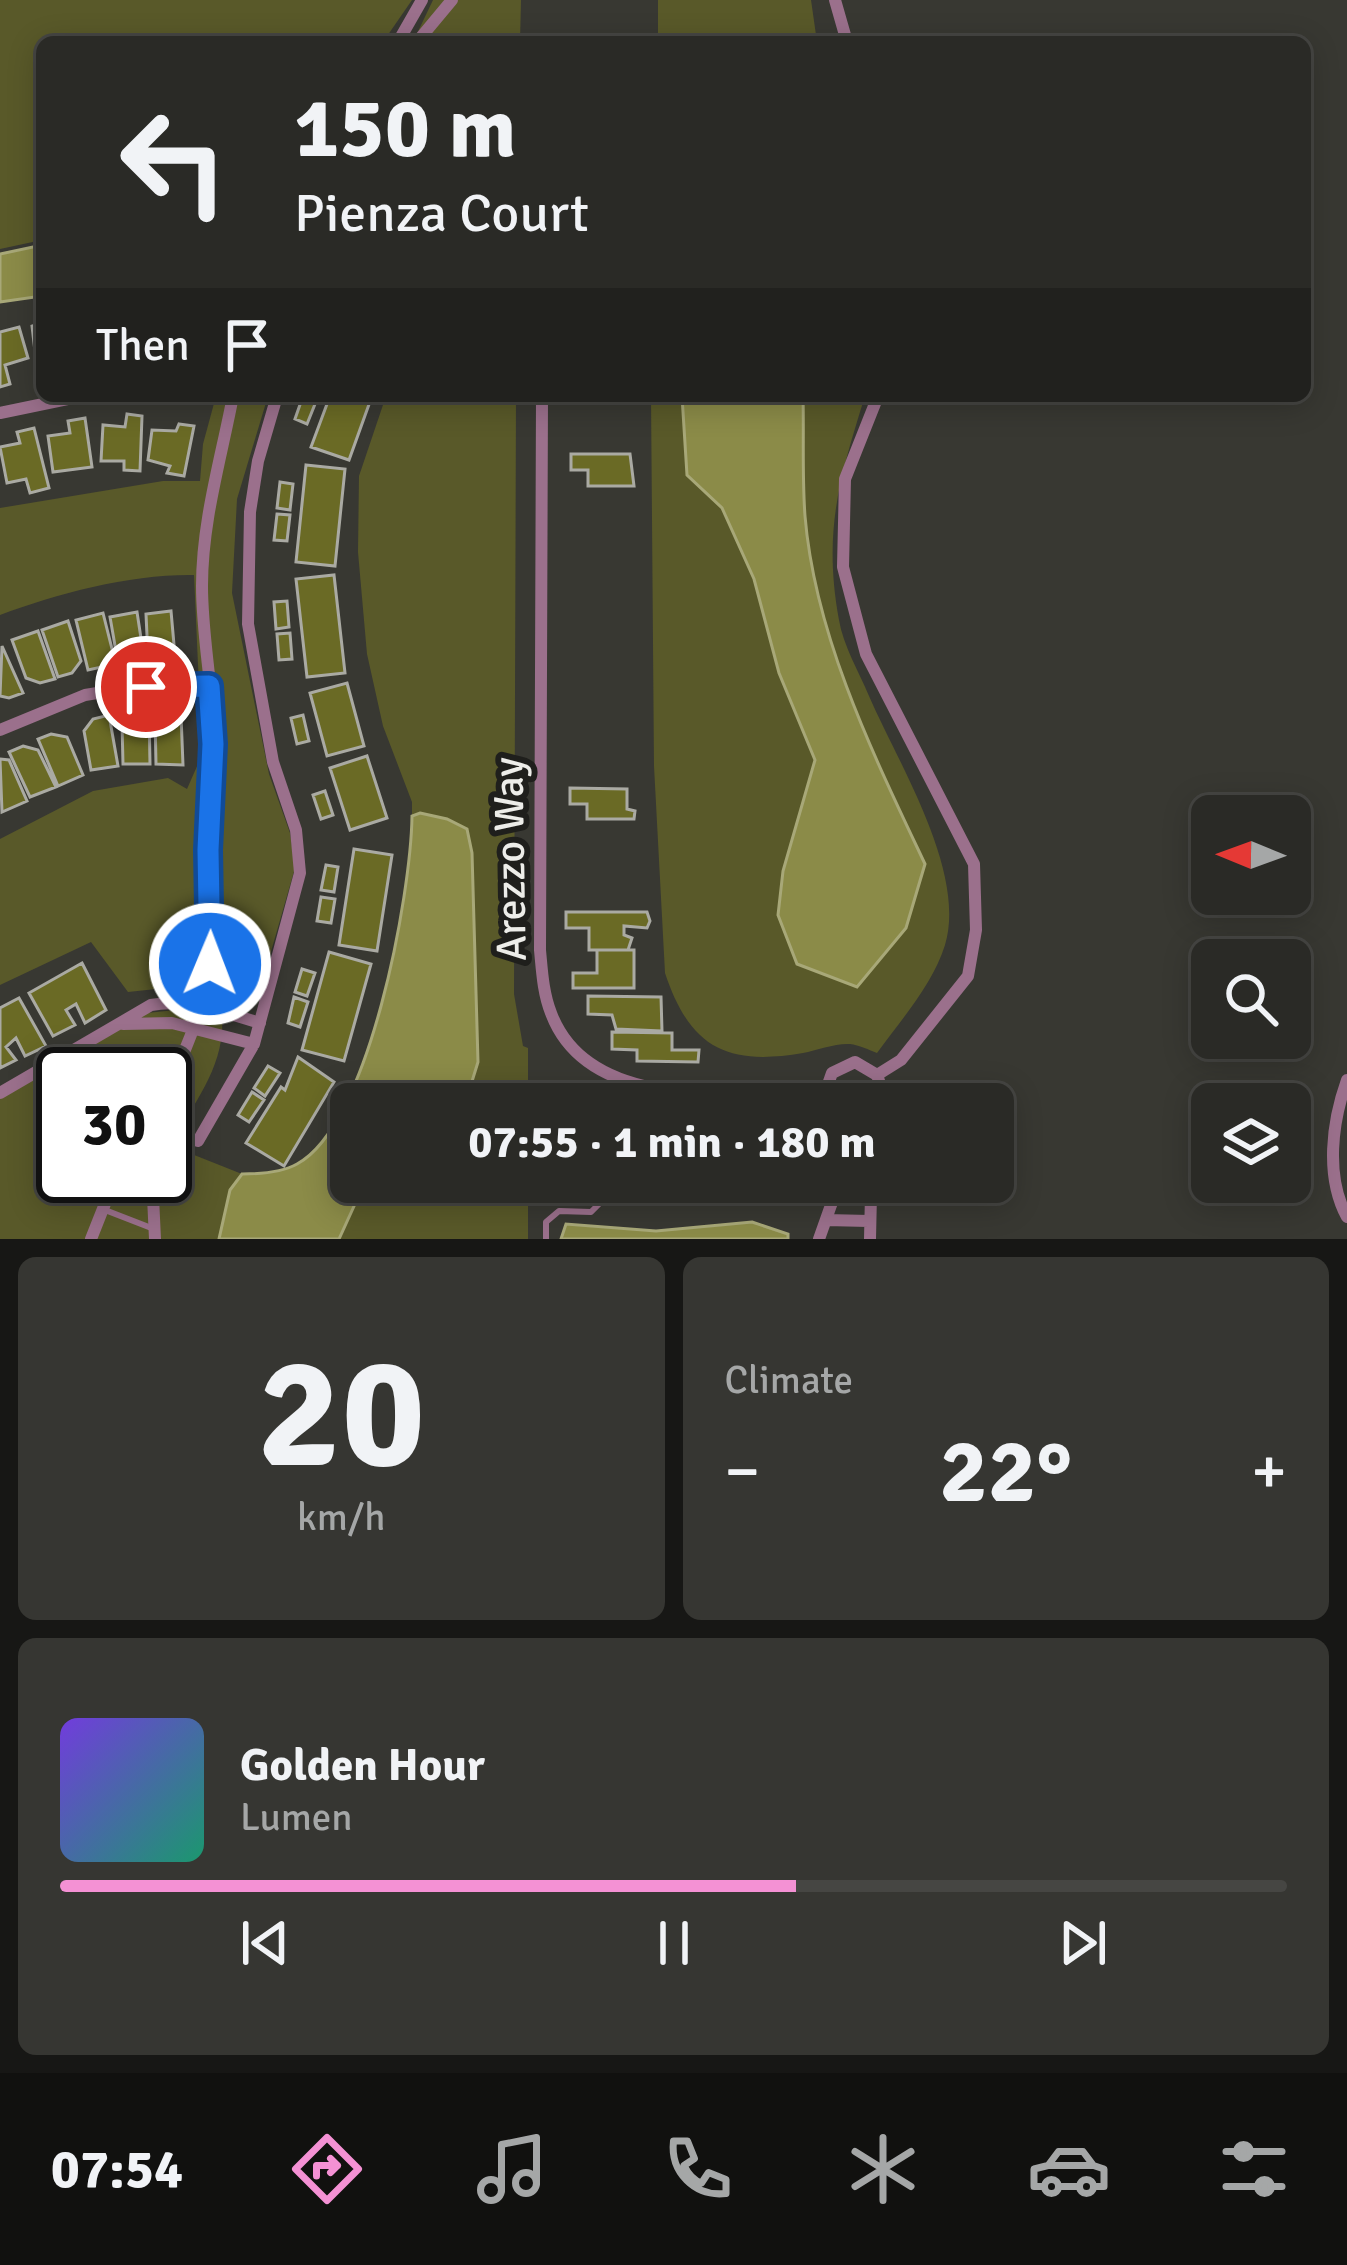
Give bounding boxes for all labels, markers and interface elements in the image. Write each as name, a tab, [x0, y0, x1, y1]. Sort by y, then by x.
text: 150 m	[294, 77, 516, 181]
icon: left	[96, 84, 252, 240]
text: Pienza Court	[294, 180, 589, 247]
icon: arrive	[214, 312, 280, 378]
text: Then	[96, 318, 190, 373]
pin	[95, 636, 197, 738]
icon: arrive	[113, 654, 179, 720]
street label: Arezzo Way	[483, 756, 538, 961]
north arrow	[1191, 795, 1311, 915]
map controls	[1191, 795, 1311, 1203]
position arrow	[147, 901, 273, 1027]
button: search	[1191, 939, 1311, 1059]
speed limit sign: 30	[36, 1047, 192, 1203]
button: layers	[1191, 1083, 1311, 1203]
text: 07:55 · 1 min · 180 m	[468, 1115, 876, 1170]
text: 20	[257, 1318, 425, 1511]
text: Climate	[725, 1356, 853, 1404]
text: 22°	[939, 1416, 1072, 1527]
text: −	[725, 1431, 760, 1512]
text: +	[1251, 1431, 1287, 1512]
text: km/h	[297, 1493, 385, 1541]
text: Golden Hour	[240, 1738, 485, 1793]
text: Lumen	[240, 1793, 353, 1841]
icon: previous	[232, 1910, 298, 1976]
icon: pause	[641, 1910, 707, 1976]
icon: next	[1050, 1910, 1116, 1976]
icon: directions	[285, 2127, 369, 2211]
icon: music	[470, 2127, 554, 2211]
icon: phone	[656, 2127, 740, 2211]
icon: climate	[841, 2127, 925, 2211]
icon: car	[1027, 2127, 1111, 2211]
icon: filters	[1212, 2127, 1296, 2211]
text: 07:54	[51, 2136, 183, 2203]

